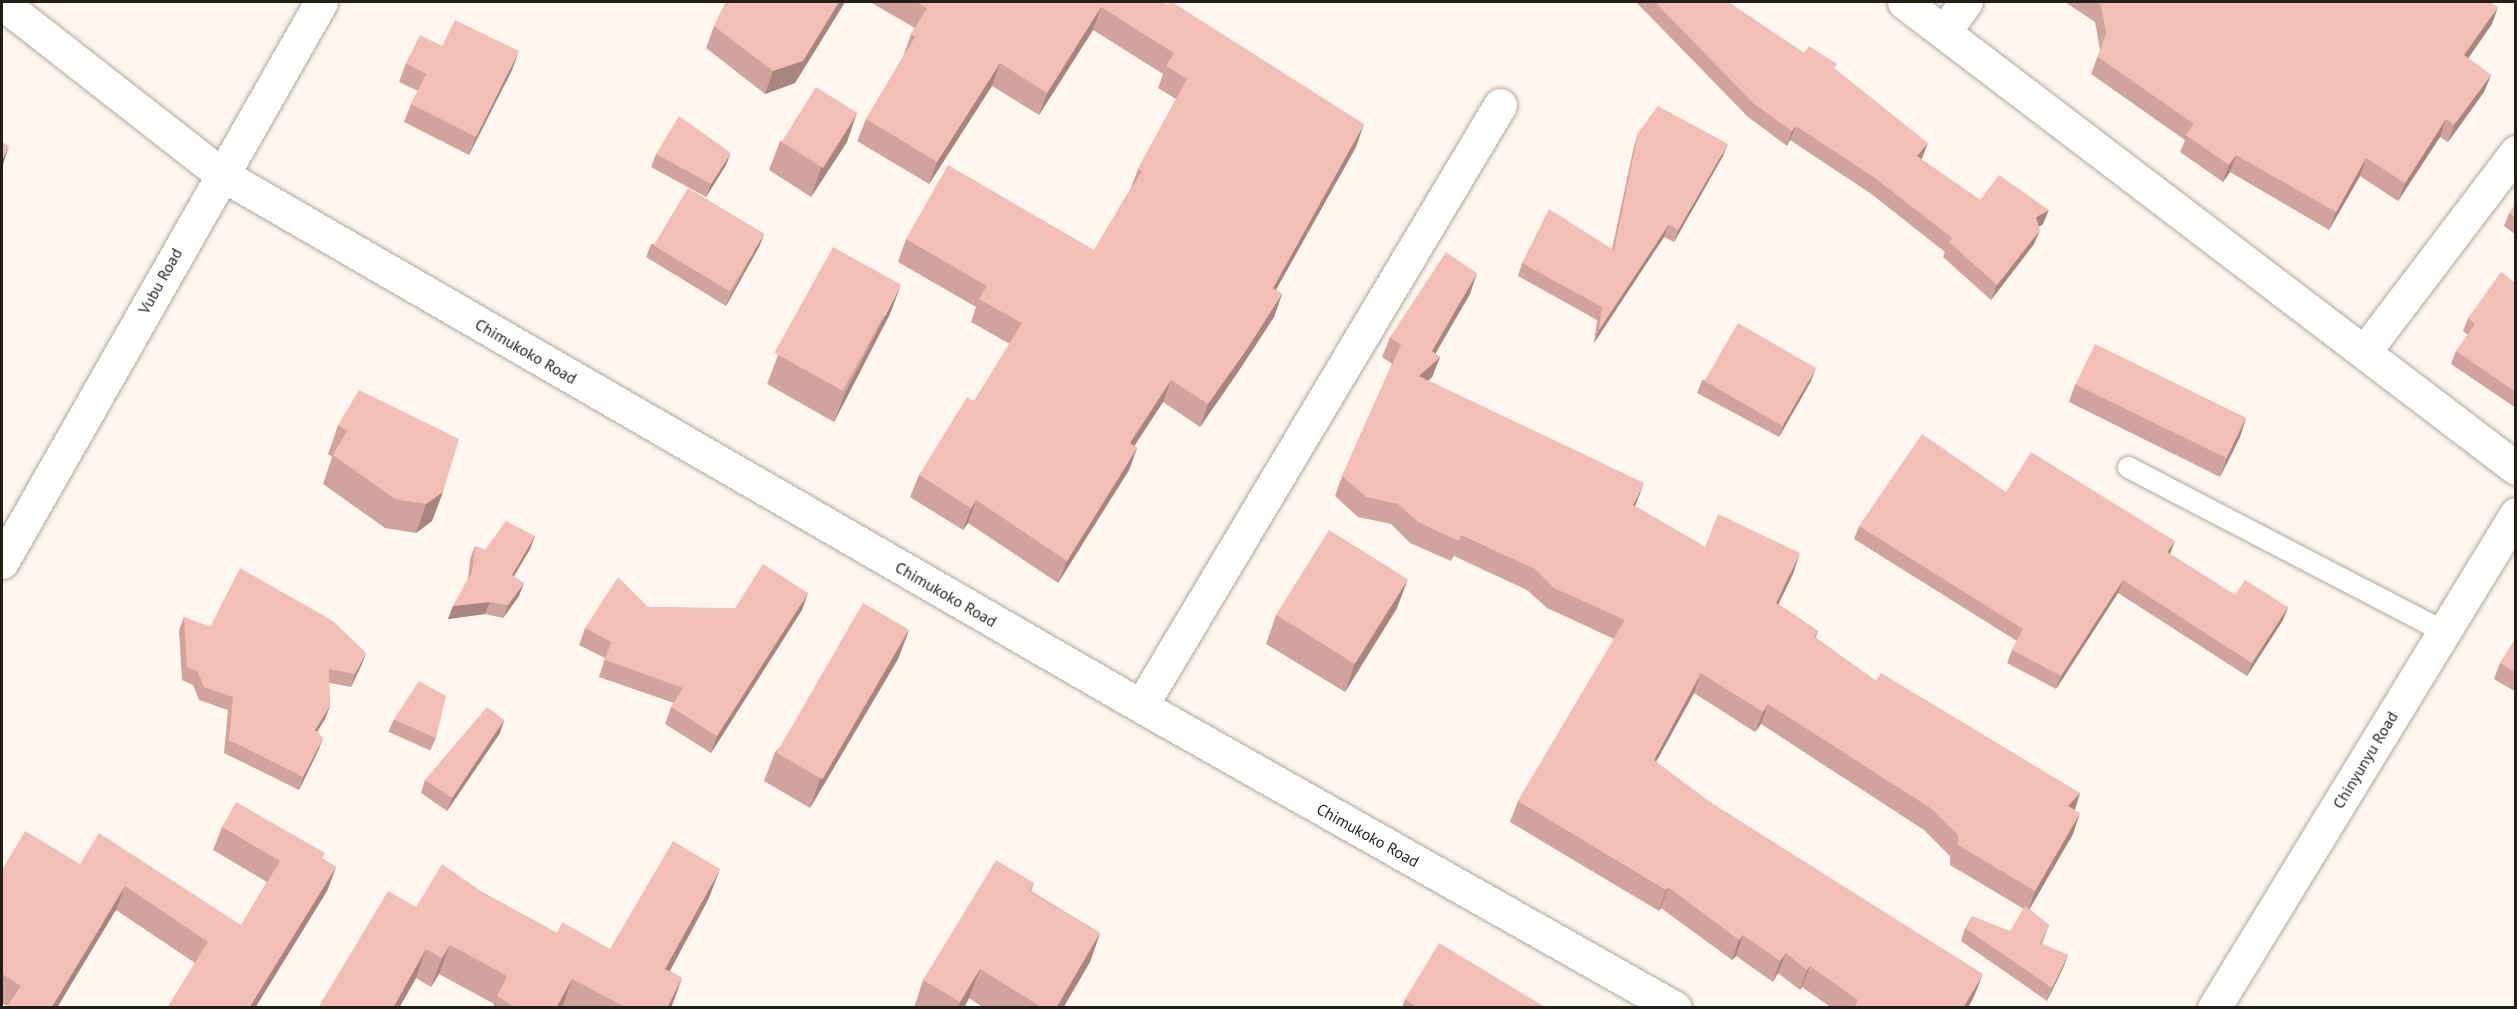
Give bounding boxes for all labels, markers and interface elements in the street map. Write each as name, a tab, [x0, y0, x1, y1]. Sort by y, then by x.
street label: Vubu Road	[134, 245, 186, 317]
street label: Chimukoko Road	[472, 314, 580, 388]
street label: Chimukoko Road	[892, 557, 1000, 631]
street label: Chinyunyu Road	[2328, 708, 2402, 812]
street label: Chimukoko Road	[1313, 799, 1423, 871]

